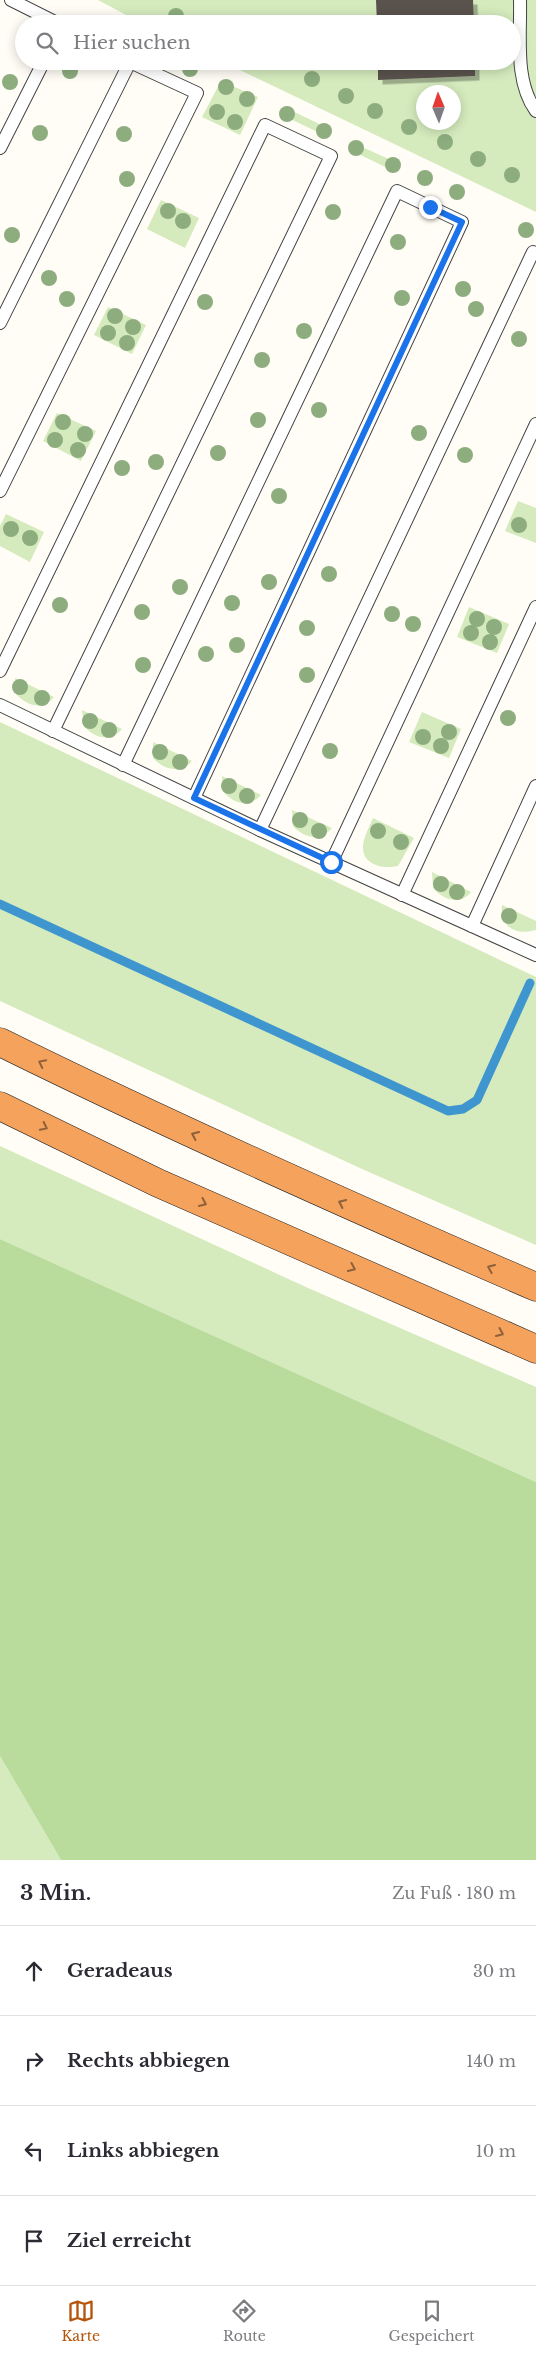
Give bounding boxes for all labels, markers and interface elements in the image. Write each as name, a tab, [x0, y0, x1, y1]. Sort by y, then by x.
search box	[15, 15, 521, 70]
icon: search	[33, 29, 61, 57]
text: Hier suchen	[73, 31, 191, 54]
north arrow	[416, 85, 461, 130]
route end	[419, 196, 442, 219]
route start	[320, 851, 343, 874]
one-way arrow	[38, 1059, 47, 1069]
one-way arrow	[39, 1121, 48, 1131]
one-way arrow	[191, 1131, 200, 1141]
one-way arrow	[198, 1196, 207, 1207]
one-way arrow	[338, 1199, 347, 1209]
one-way arrow	[347, 1262, 356, 1273]
one-way arrow	[487, 1264, 496, 1274]
one-way arrow	[495, 1327, 504, 1338]
text: 3 Min.	[20, 1880, 91, 1906]
text: Zu Fuß · 180 m	[392, 1883, 516, 1903]
icon: ahead	[20, 1957, 48, 1985]
text: Geradeaus	[67, 1959, 173, 1982]
text: 30 m	[473, 1961, 516, 1981]
icon: right	[20, 2047, 48, 2075]
text: Rechts abbiegen	[67, 2049, 230, 2072]
text: 140 m	[466, 2051, 516, 2071]
icon: left	[20, 2137, 48, 2165]
text: Links abbiegen	[67, 2139, 219, 2162]
text: 10 m	[476, 2141, 516, 2161]
icon: arrive	[20, 2227, 48, 2255]
text: Ziel erreicht	[67, 2229, 191, 2252]
tab: Karte	[61, 2297, 100, 2345]
tab: Route	[223, 2297, 266, 2345]
tab: Gespeichert	[389, 2297, 475, 2345]

